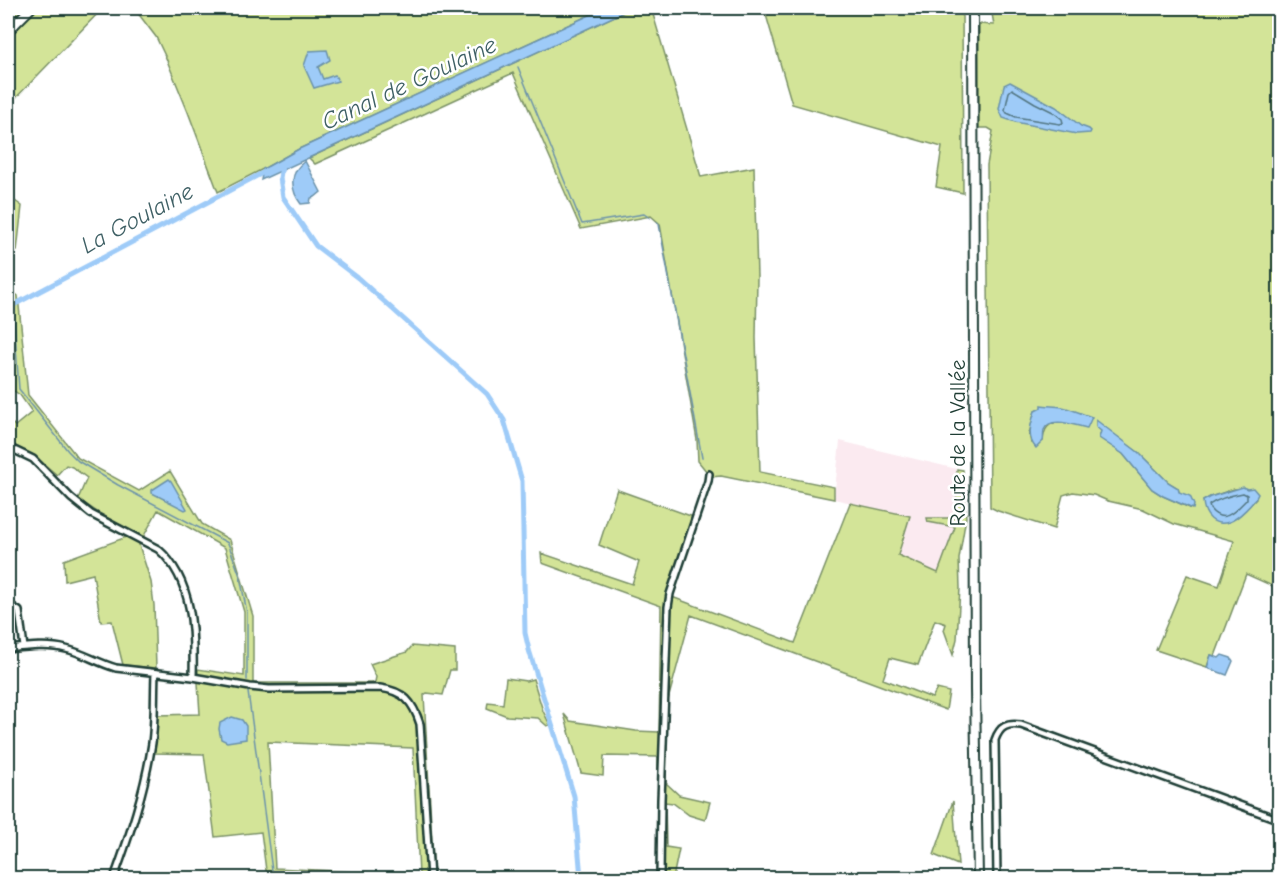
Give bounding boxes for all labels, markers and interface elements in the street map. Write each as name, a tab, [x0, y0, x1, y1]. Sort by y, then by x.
water label: Canal de Goulaine	[317, 30, 501, 136]
water label: La Goulaine	[76, 177, 198, 259]
street label: Route de la Vallée	[945, 360, 971, 526]

